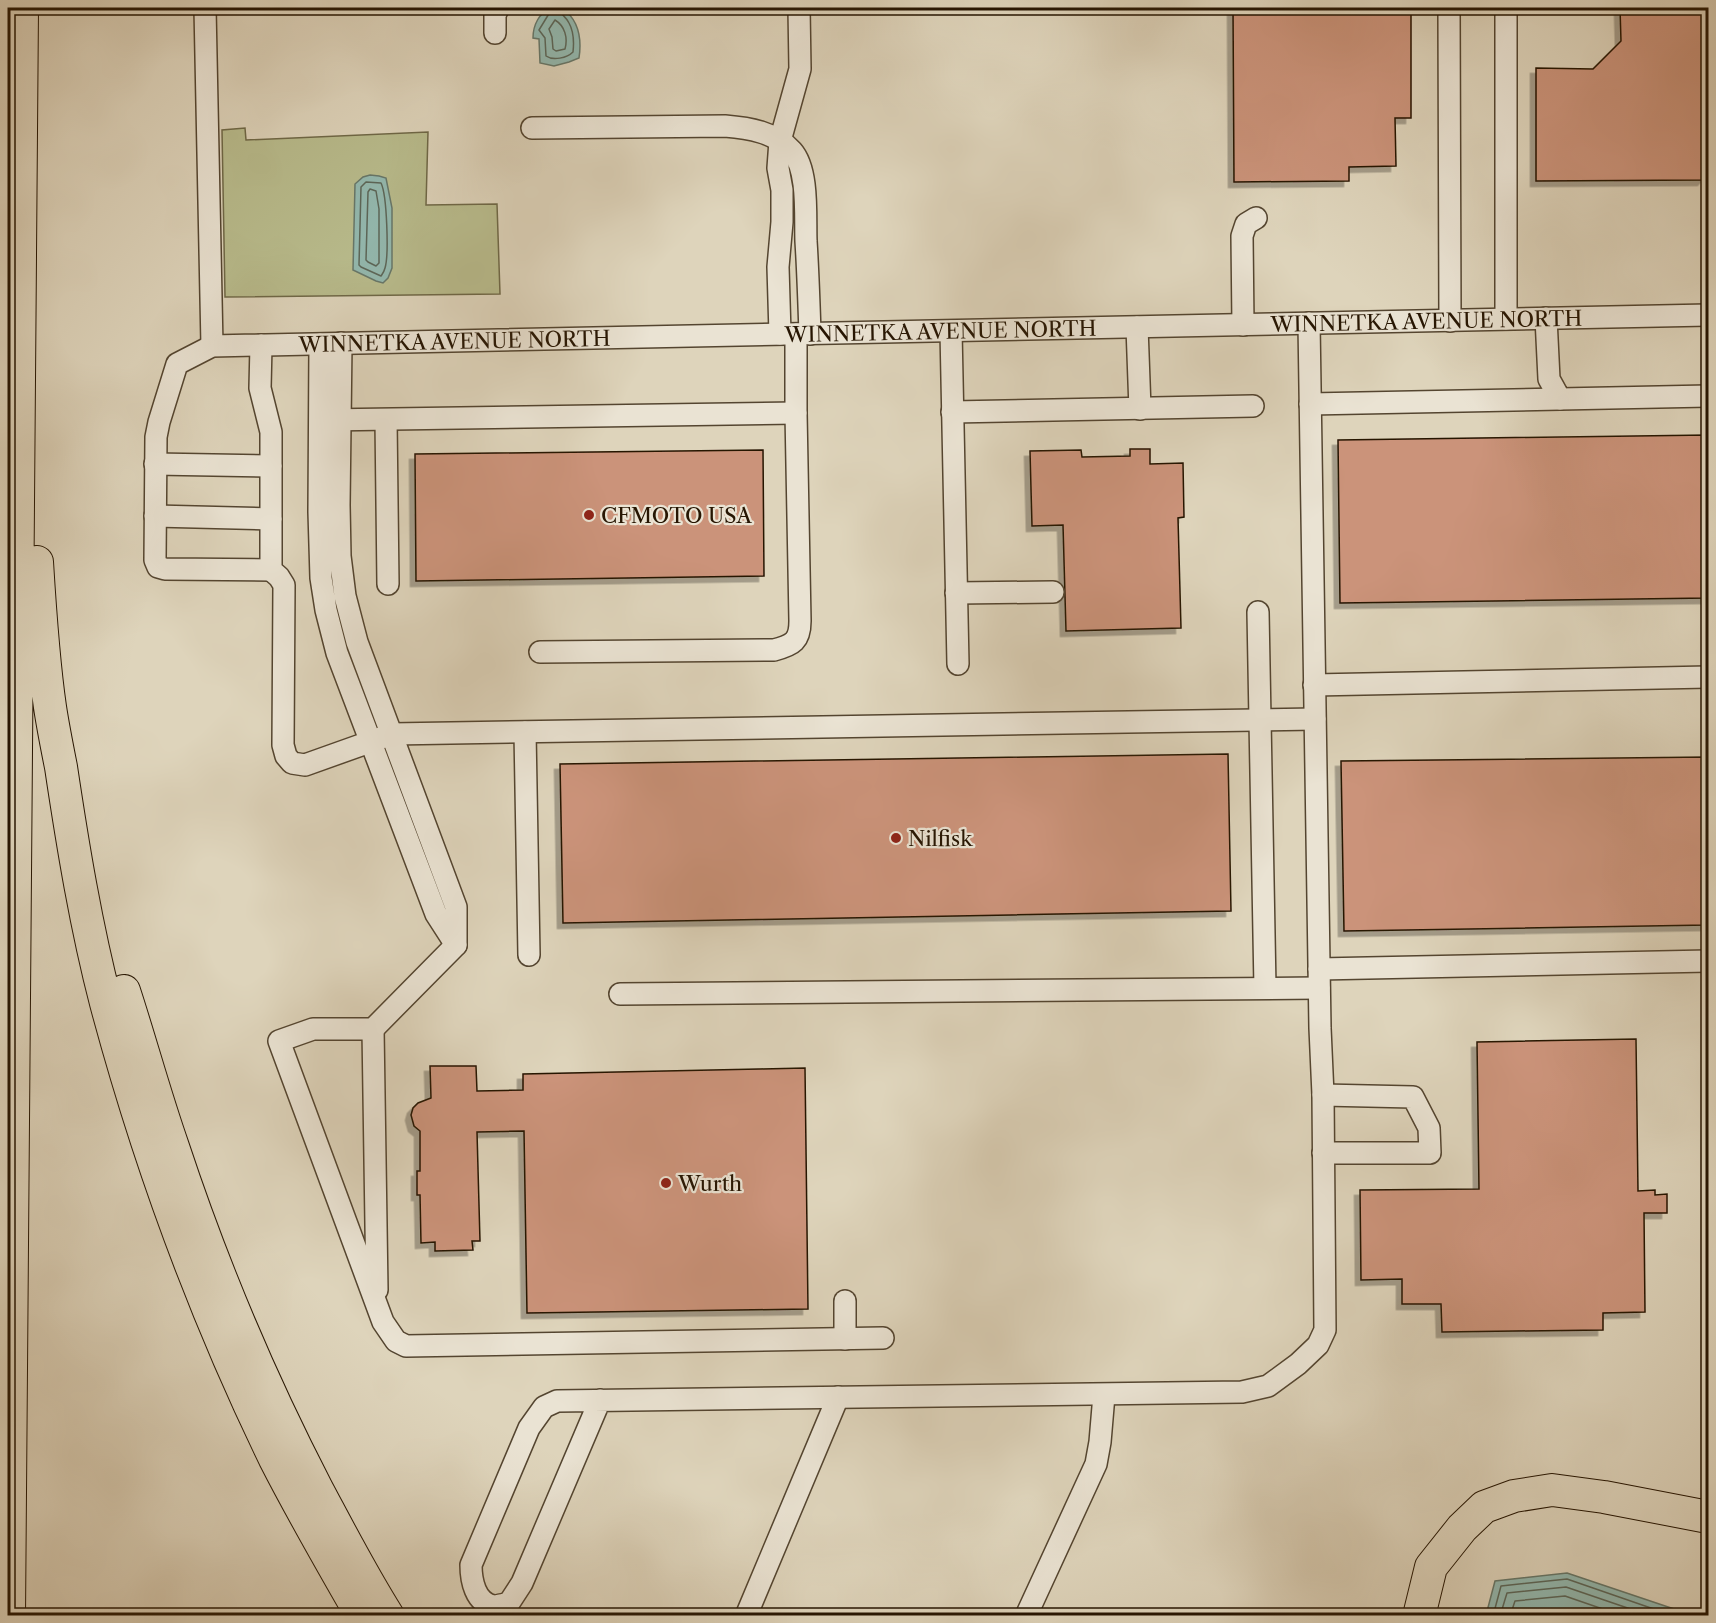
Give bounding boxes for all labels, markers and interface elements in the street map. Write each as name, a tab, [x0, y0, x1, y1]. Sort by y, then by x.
street label: WINNETKA AVENUE NORTH	[1269, 305, 1583, 337]
street label: WINNETKA AVENUE NORTH	[783, 315, 1097, 347]
street label: WINNETKA AVENUE NORTH	[297, 325, 611, 357]
place label: CFMOTO USA	[601, 503, 752, 528]
marker: CFMOTO USA	[582, 508, 596, 522]
place label: Nilfisk	[908, 826, 973, 851]
marker: Nilfisk	[889, 831, 903, 845]
place label: Wurth	[677, 1171, 742, 1196]
marker: Wurth	[659, 1176, 673, 1190]

